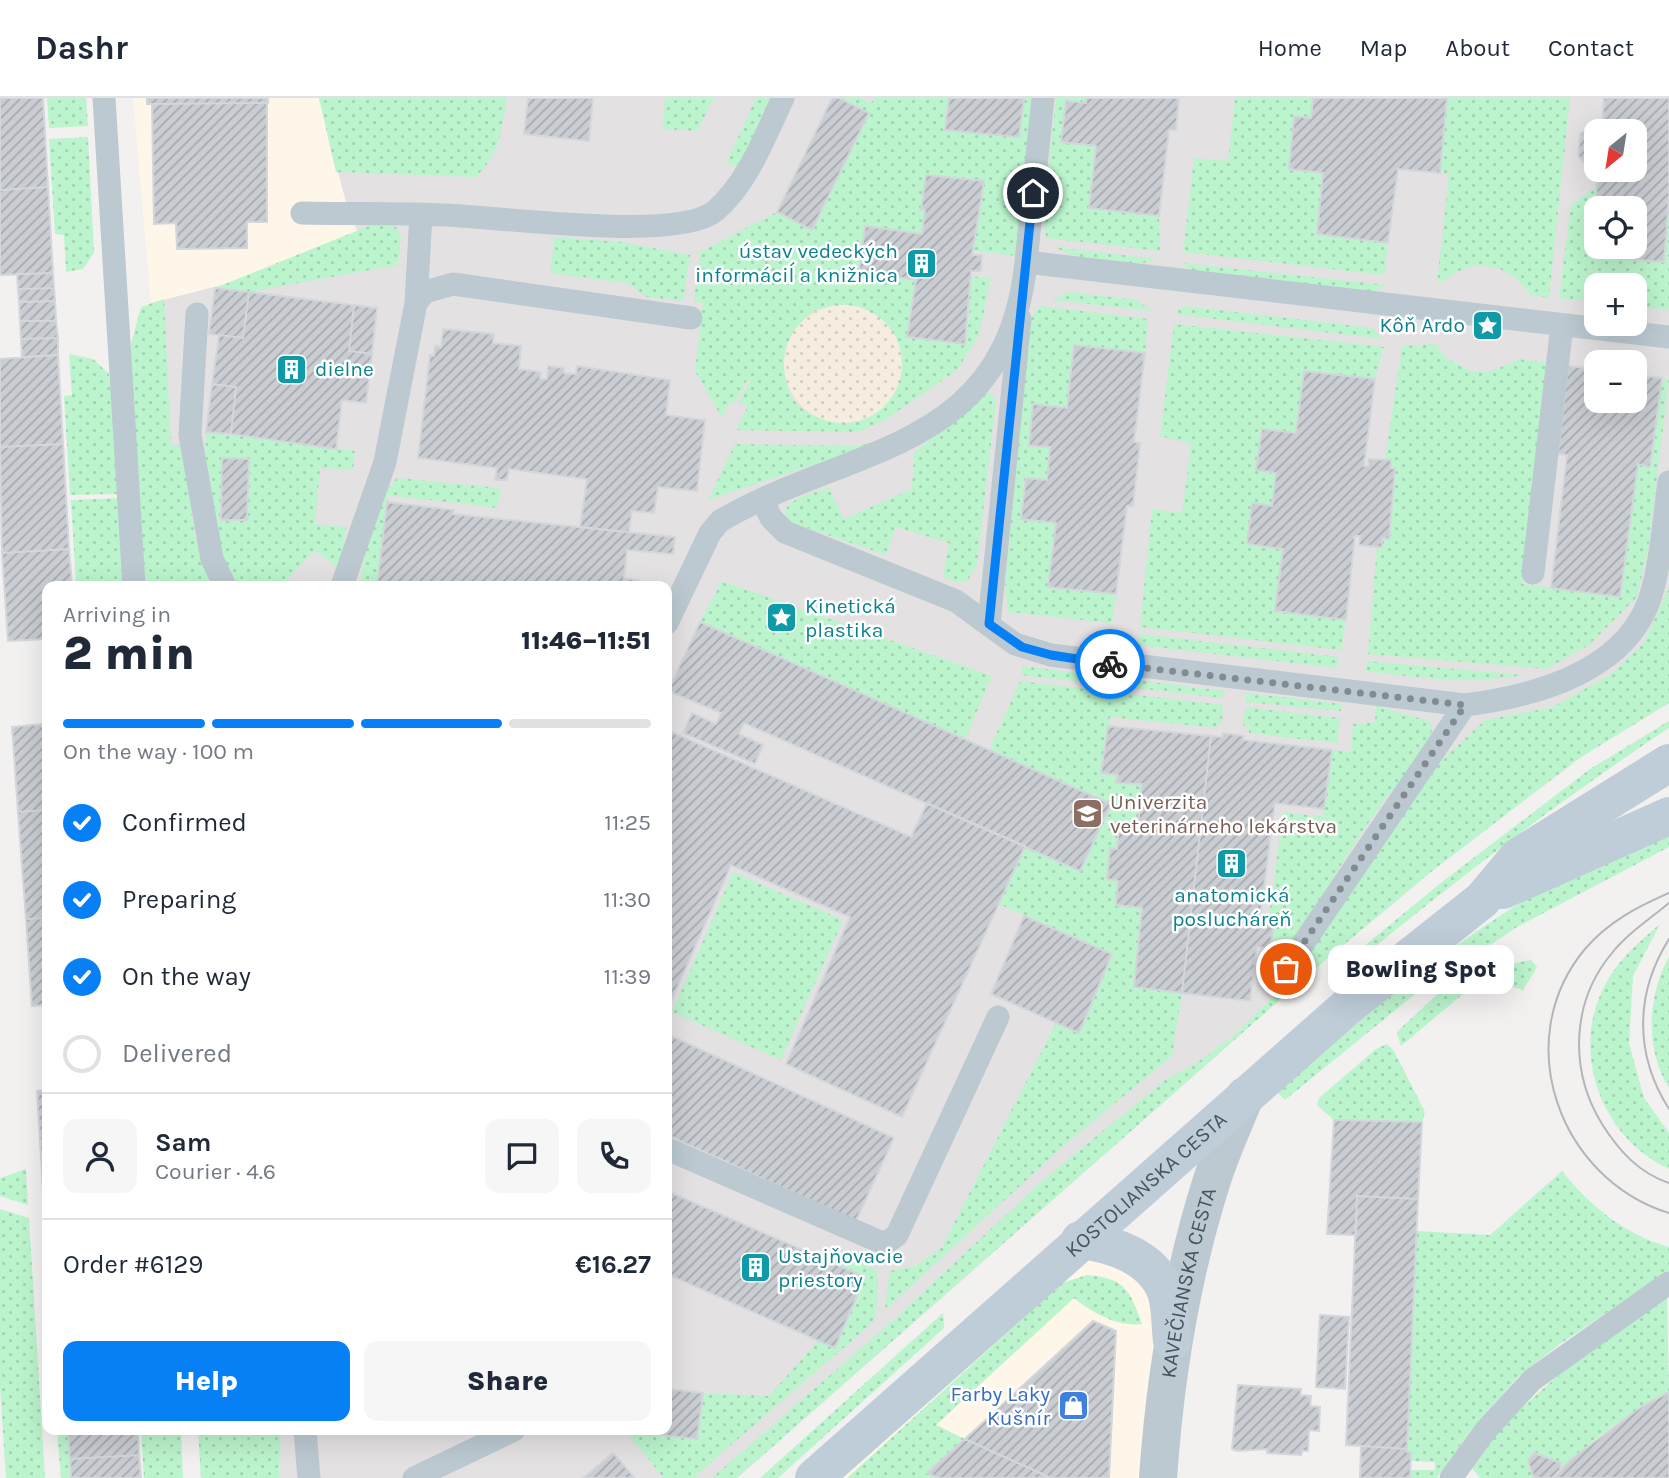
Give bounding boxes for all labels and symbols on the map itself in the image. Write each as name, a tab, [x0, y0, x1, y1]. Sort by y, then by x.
north arrow	[1584, 119, 1647, 182]
pin	[1003, 163, 1063, 223]
place label: ústav vedeckých informáciĺ a knižnica	[695, 239, 898, 287]
building icon: ústav vedeckých informáciĺ a knižnica	[904, 246, 938, 280]
place icon: Kôň Ardo	[1471, 308, 1505, 342]
place label: Kôň Ardo	[1380, 313, 1465, 337]
building icon: dielne	[275, 352, 309, 386]
place label: dielne	[315, 357, 374, 381]
place label: Kinetická plastika	[805, 594, 896, 642]
place icon: Kinetická plastika	[765, 601, 799, 635]
courier	[1075, 629, 1145, 699]
place label: Univerzita veterinárneho lekárstva	[1110, 790, 1337, 838]
school or university icon: Univerzita veterinárneho lekárstva	[1070, 797, 1104, 831]
building icon: anatomická poslucháreň	[1215, 846, 1249, 880]
place label: anatomická poslucháreň	[1172, 883, 1292, 931]
pin	[1256, 939, 1316, 999]
callout: Bowling Spot	[1328, 944, 1514, 994]
street label: KOSTOLIANSKA CESTA	[1060, 1107, 1231, 1262]
street label: KAVEČIANSKA CESTA	[1156, 1184, 1221, 1380]
place label: Ustajňovacie priestory	[778, 1244, 903, 1292]
building icon: Ustajňovacie priestory	[738, 1251, 772, 1285]
place label: Farby Laky Kušnír	[950, 1382, 1050, 1430]
shop icon: Farby Laky Kušnír	[1056, 1389, 1090, 1423]

